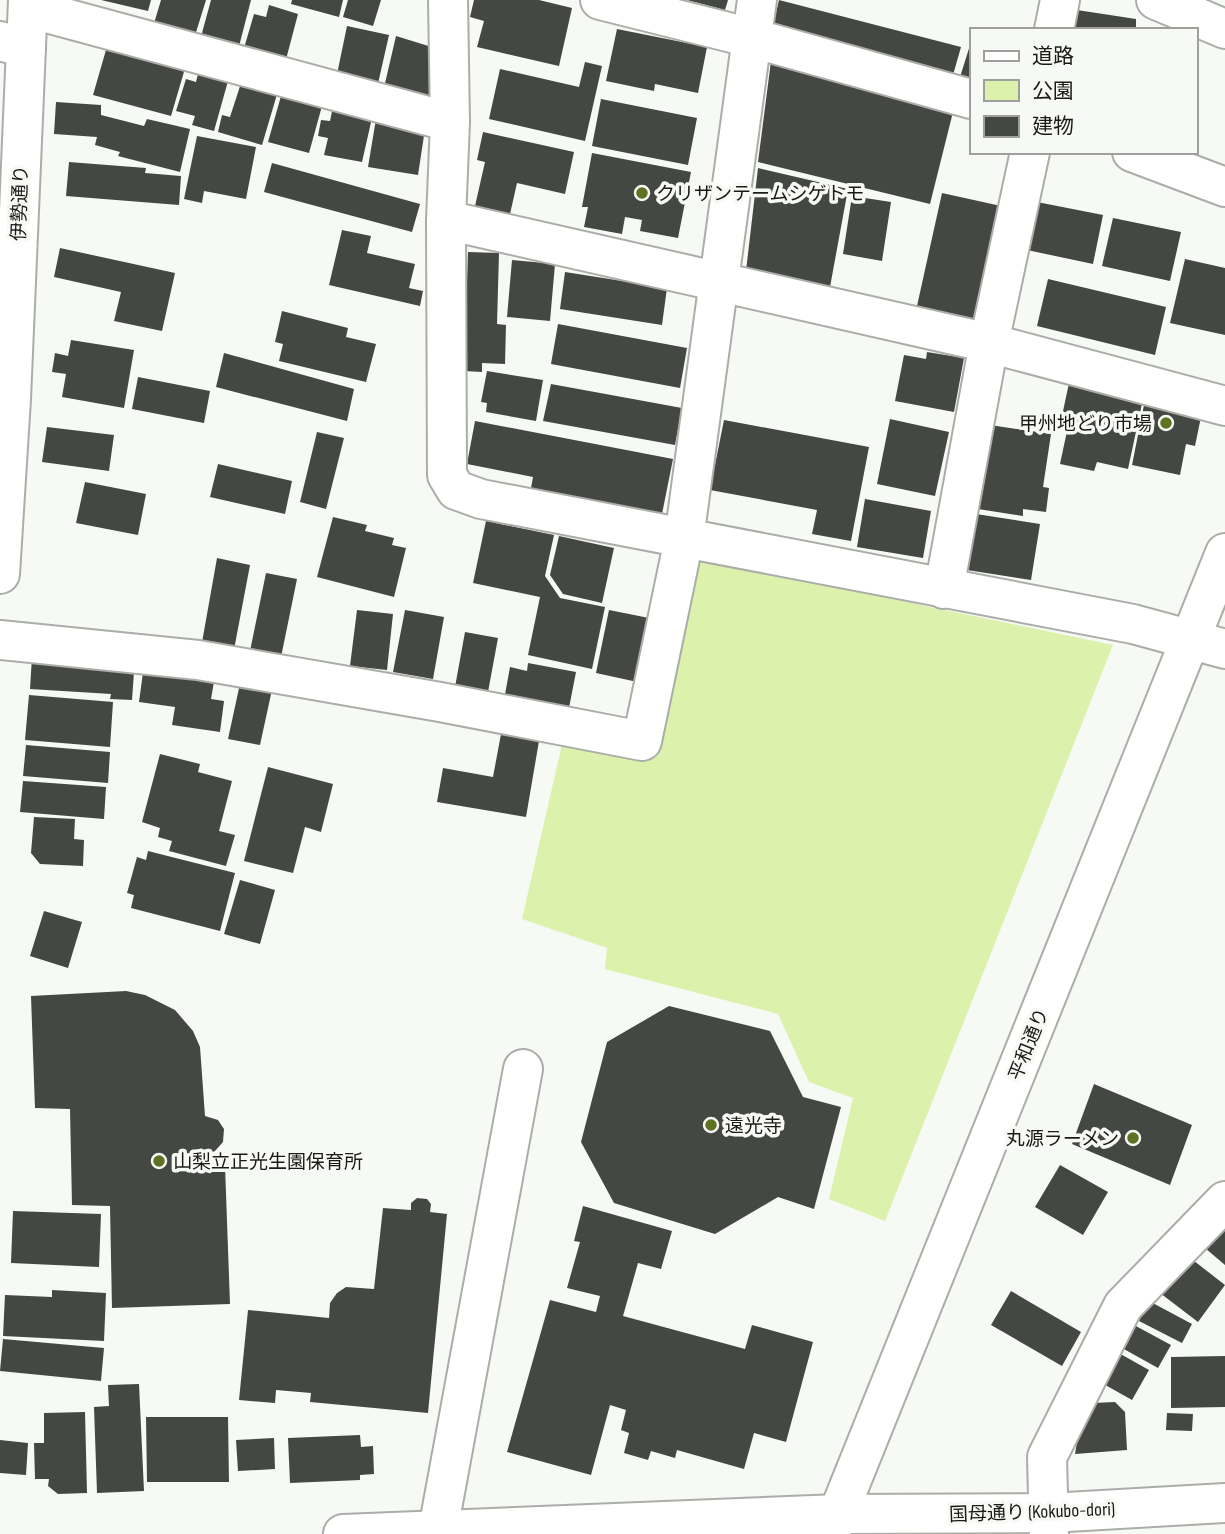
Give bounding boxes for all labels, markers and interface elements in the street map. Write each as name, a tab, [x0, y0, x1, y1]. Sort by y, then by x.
legend	[970, 28, 1197, 154]
text: 道路	[1032, 44, 1074, 69]
text: 公園	[1032, 79, 1074, 104]
text: 建物	[1032, 114, 1074, 139]
street label: 伊勢通り	[8, 165, 33, 241]
place label: クリザンテームシゲトモ	[656, 183, 864, 206]
marker: クリザンテームシゲトモ	[634, 185, 650, 201]
place label: 甲州地どり市場	[1019, 413, 1152, 436]
marker: 甲州地どり市場	[1158, 415, 1174, 431]
street label: 平和通り	[1004, 1005, 1054, 1084]
place label: 遠光寺	[725, 1115, 782, 1138]
marker: 遠光寺	[703, 1117, 719, 1133]
place label: 丸源ラーメン	[1006, 1128, 1119, 1151]
marker: 丸源ラーメン	[1125, 1130, 1141, 1146]
place label: 山梨立正光生園保育所	[173, 1151, 363, 1174]
marker: 山梨立正光生園保育所	[151, 1153, 167, 1169]
street label: 国母通り (Kokubo-dori)	[949, 1498, 1115, 1527]

